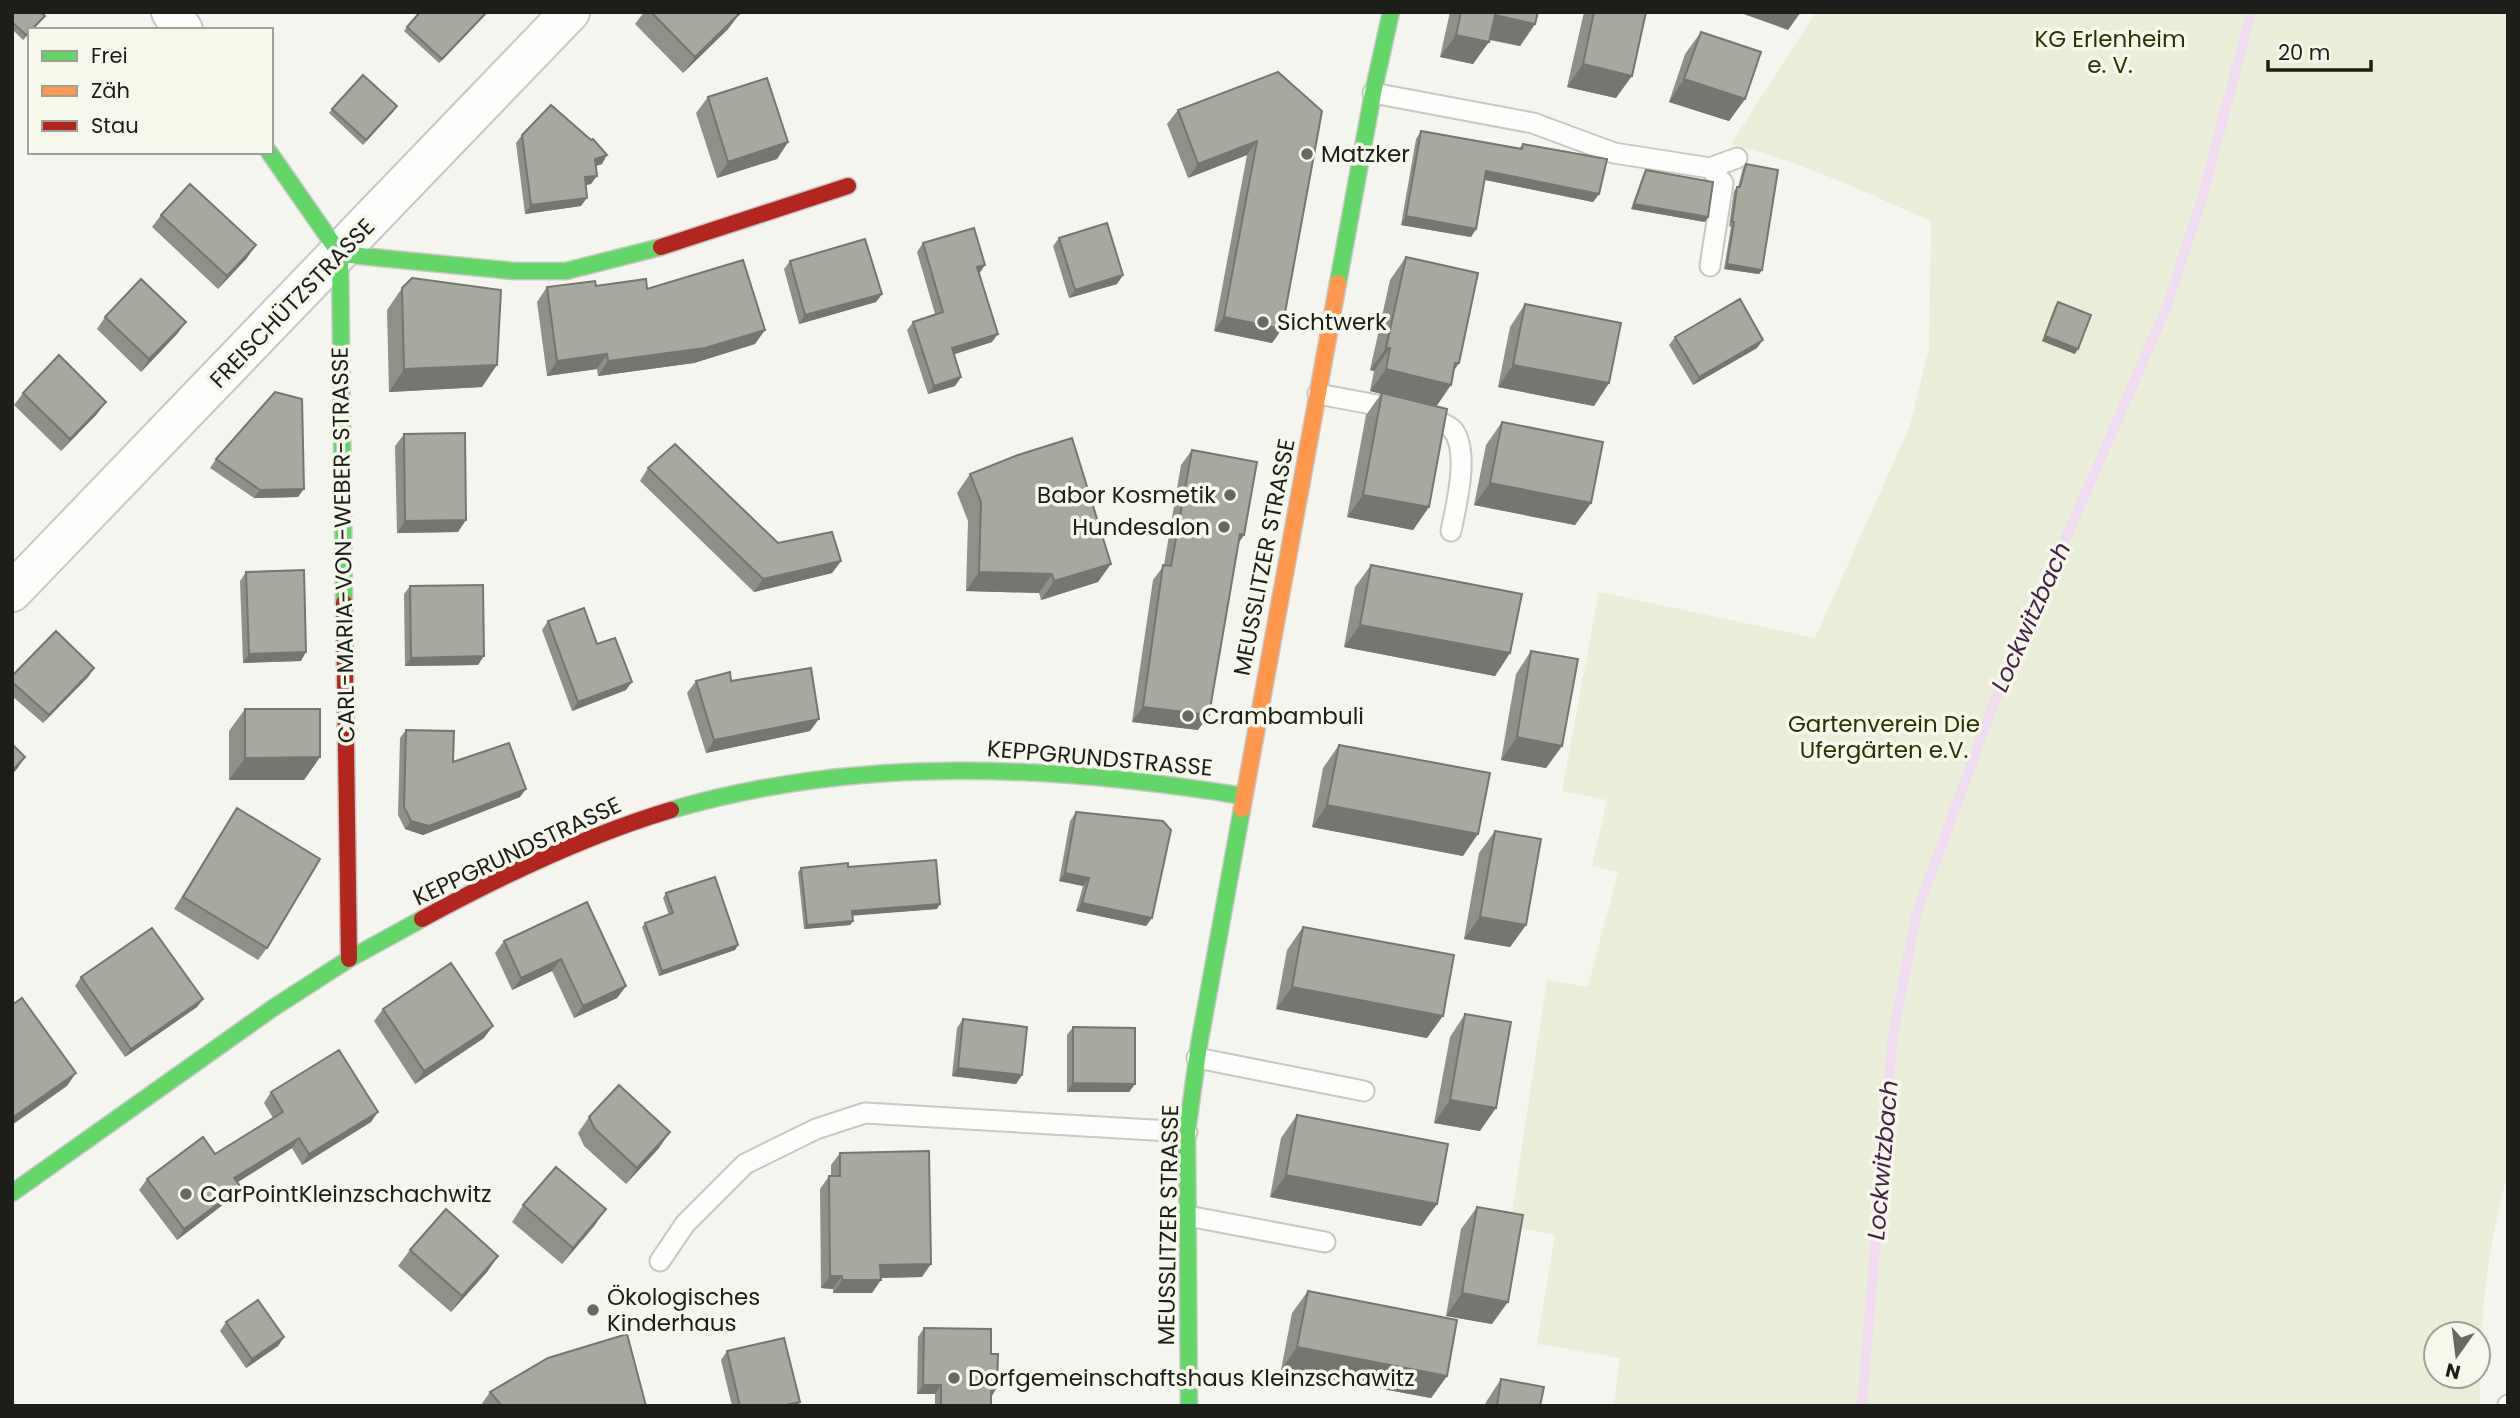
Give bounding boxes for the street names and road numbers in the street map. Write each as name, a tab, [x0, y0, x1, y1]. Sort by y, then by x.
street label: FREISCHÜTZSTRASSE	[202, 211, 382, 395]
street label: CARL-MARIA-VON-WEBER-STRASSE	[324, 347, 362, 743]
street label: MEUSSLITZER STRASSE	[1225, 436, 1303, 678]
street label: KEPPGRUNDSTRASSE	[986, 732, 1214, 784]
street label: KEPPGRUNDSTRASSE	[408, 789, 626, 913]
street label: MEUSSLITZER STRASSE	[1150, 1104, 1186, 1346]

